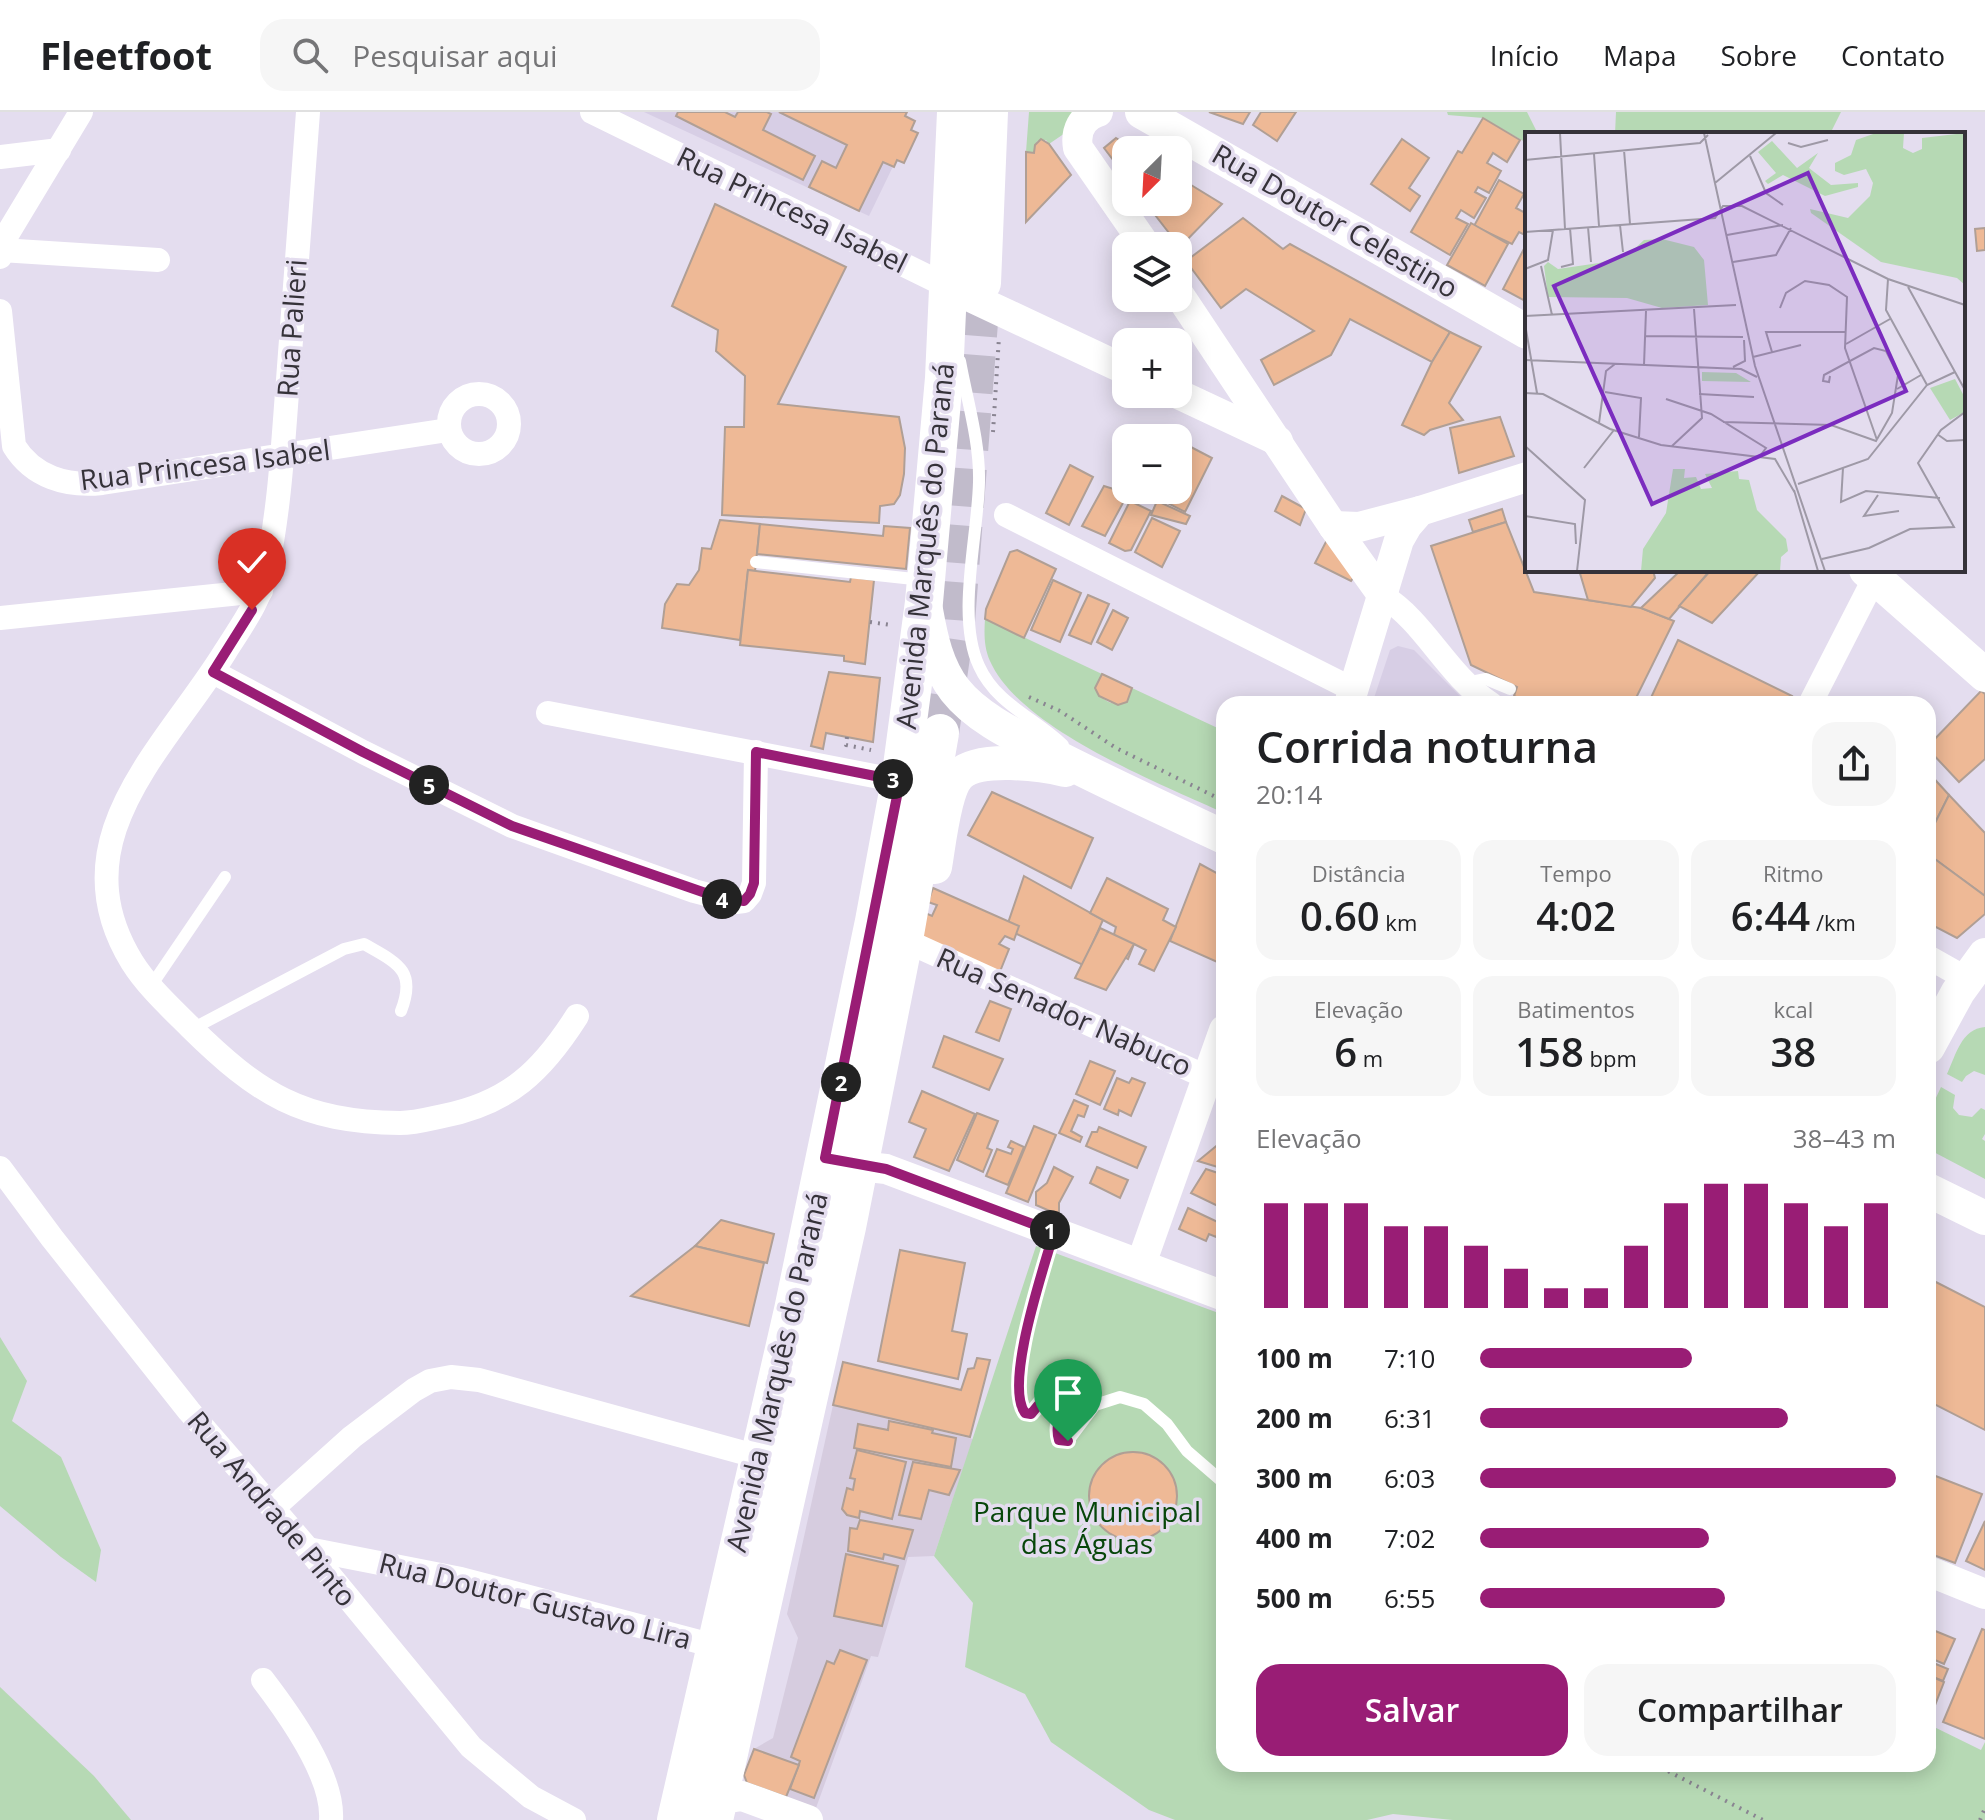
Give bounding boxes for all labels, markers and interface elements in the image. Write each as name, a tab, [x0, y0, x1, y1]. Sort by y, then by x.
search box	[260, 19, 820, 91]
text: Fleetfoot	[40, 29, 212, 81]
icon: search	[288, 33, 332, 77]
text: Pesquisar aqui	[352, 35, 558, 76]
text: Início	[1490, 36, 1559, 74]
text: Mapa	[1603, 36, 1676, 74]
text: Sobre	[1720, 36, 1797, 74]
text: Contato	[1841, 36, 1945, 74]
inset map	[1525, 132, 1965, 572]
street label: Rua Doutor Celestino	[1206, 134, 1465, 306]
north arrow	[1112, 136, 1192, 216]
map controls	[1112, 136, 1192, 504]
street label: Rua Princesa Isabel	[671, 137, 914, 281]
button: layers	[1112, 232, 1192, 312]
street label: Rua Palieri	[267, 258, 315, 398]
button: +	[1112, 328, 1192, 408]
street label: Avenida Marquês do Paraná	[886, 361, 962, 731]
button: −	[1112, 424, 1192, 504]
street label: Rua Princesa Isabel	[78, 430, 332, 498]
pin	[218, 528, 286, 610]
icon: check	[230, 540, 274, 584]
text: Corrida noturna	[1256, 716, 1598, 776]
button: share	[1812, 722, 1896, 806]
pin: 3	[873, 759, 913, 799]
text: 3	[887, 764, 899, 794]
pin: 5	[409, 765, 449, 805]
text: 5	[423, 770, 435, 800]
text: 20:14	[1256, 776, 1322, 812]
text: Distância	[1312, 858, 1406, 888]
text: Tempo	[1540, 858, 1612, 888]
text: Ritmo	[1763, 858, 1824, 888]
pin: 4	[702, 879, 742, 919]
text: 4	[716, 884, 728, 914]
text: 0.60	[1300, 888, 1380, 943]
text: 4:02	[1536, 888, 1616, 943]
text: 6:44	[1731, 888, 1810, 943]
text: km	[1380, 907, 1417, 937]
text: /km	[1810, 907, 1856, 937]
street label: Rua Senador Nabuco	[931, 938, 1198, 1084]
text: Elevação	[1314, 994, 1403, 1024]
text: Batimentos	[1517, 994, 1635, 1024]
text: kcal	[1773, 994, 1813, 1024]
text: 6	[1334, 1024, 1357, 1079]
text: 158	[1515, 1024, 1584, 1079]
text: 38	[1770, 1024, 1816, 1079]
text: m	[1357, 1043, 1383, 1073]
text: bpm	[1584, 1043, 1637, 1073]
pin: 2	[821, 1062, 861, 1102]
text: 2	[835, 1067, 847, 1097]
text: Elevação	[1256, 1120, 1362, 1156]
text: 38–43 m	[1793, 1120, 1896, 1156]
street label: Avenida Marquês do Paraná	[716, 1188, 836, 1555]
pin: 1	[1030, 1210, 1070, 1250]
text: 1	[1044, 1215, 1056, 1245]
text: 100 m	[1256, 1340, 1333, 1376]
text: 7:10	[1384, 1340, 1435, 1376]
pin	[1034, 1359, 1102, 1441]
icon: arrive	[1046, 1371, 1090, 1415]
text: 200 m	[1256, 1400, 1333, 1436]
text: 6:31	[1384, 1400, 1435, 1436]
street label: Rua Andrade Pinto	[180, 1403, 366, 1614]
text: 300 m	[1256, 1460, 1333, 1496]
text: 6:03	[1384, 1460, 1435, 1496]
park label: Parque Municipal das Águas	[973, 1492, 1201, 1562]
text: 400 m	[1256, 1520, 1333, 1556]
text: 7:02	[1384, 1520, 1435, 1556]
street label: Rua Doutor Gustavo Lira	[375, 1543, 695, 1657]
text: 500 m	[1256, 1580, 1333, 1616]
text: 6:55	[1384, 1580, 1435, 1616]
button: Salvar	[1256, 1664, 1568, 1756]
button: Compartilhar	[1584, 1664, 1896, 1756]

